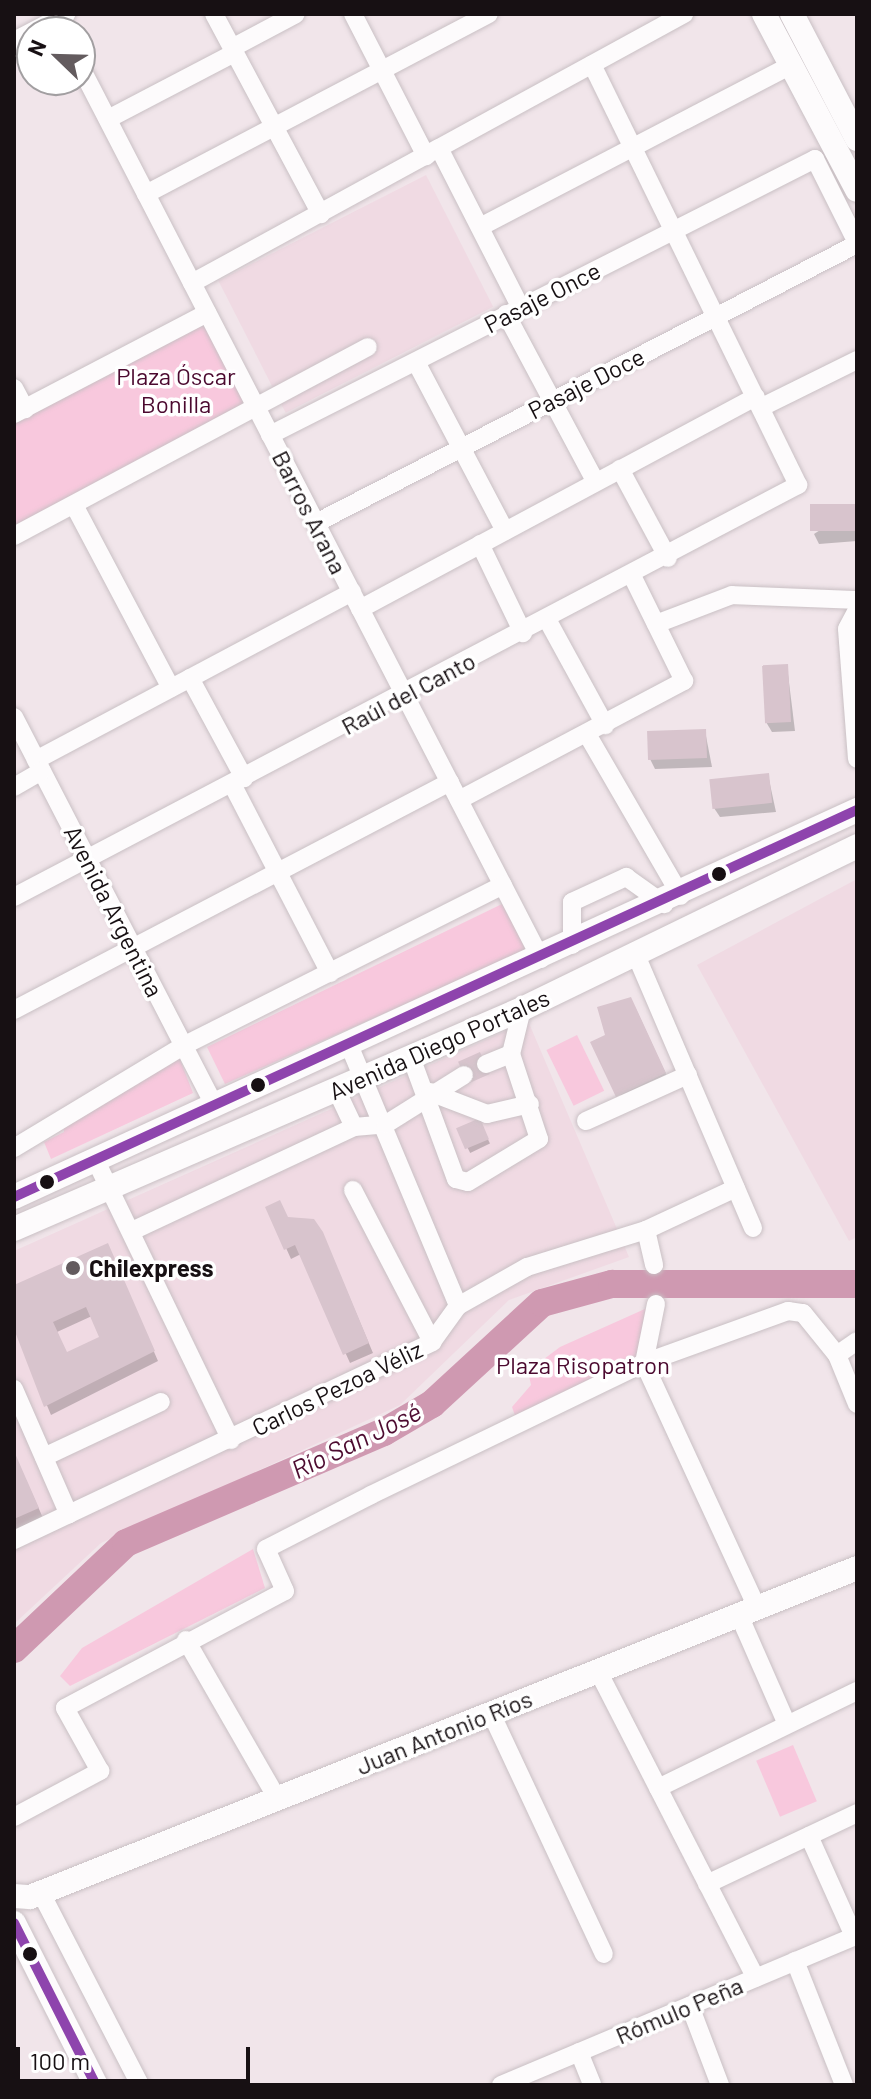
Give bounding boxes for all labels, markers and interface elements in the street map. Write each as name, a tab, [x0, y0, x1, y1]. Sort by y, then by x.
north arrow	[16, 16, 96, 96]
text: N	[21, 36, 51, 59]
street label: Pasaje Once	[479, 255, 605, 339]
street label: Pasaje Doce	[523, 341, 649, 425]
park label: Plaza Óscar Bonilla	[116, 362, 236, 418]
street label: Barros Arana	[267, 445, 353, 579]
street label: Raúl del Canto	[336, 646, 480, 740]
street label: Avenida Argentina	[58, 820, 170, 1002]
unlabelled marker	[711, 866, 727, 882]
street label: Avenida Diego Portales	[324, 982, 554, 1106]
unlabelled marker	[250, 1077, 266, 1093]
unlabelled marker	[39, 1174, 55, 1190]
place label: Chilexpress	[89, 1254, 214, 1282]
marker: Chilexpress	[64, 1259, 82, 1277]
street label: Carlos Pezoa Véliz	[247, 1334, 427, 1442]
park label: Plaza Risopatron	[496, 1351, 670, 1379]
water label: Río San José	[286, 1395, 426, 1485]
street label: Juan Antonio Ríos	[352, 1684, 536, 1780]
unlabelled marker	[22, 1946, 38, 1962]
street label: Rómulo Peña	[611, 1970, 747, 2050]
scale bar	[20, 2031, 254, 2081]
text: 100 m	[30, 2046, 90, 2075]

